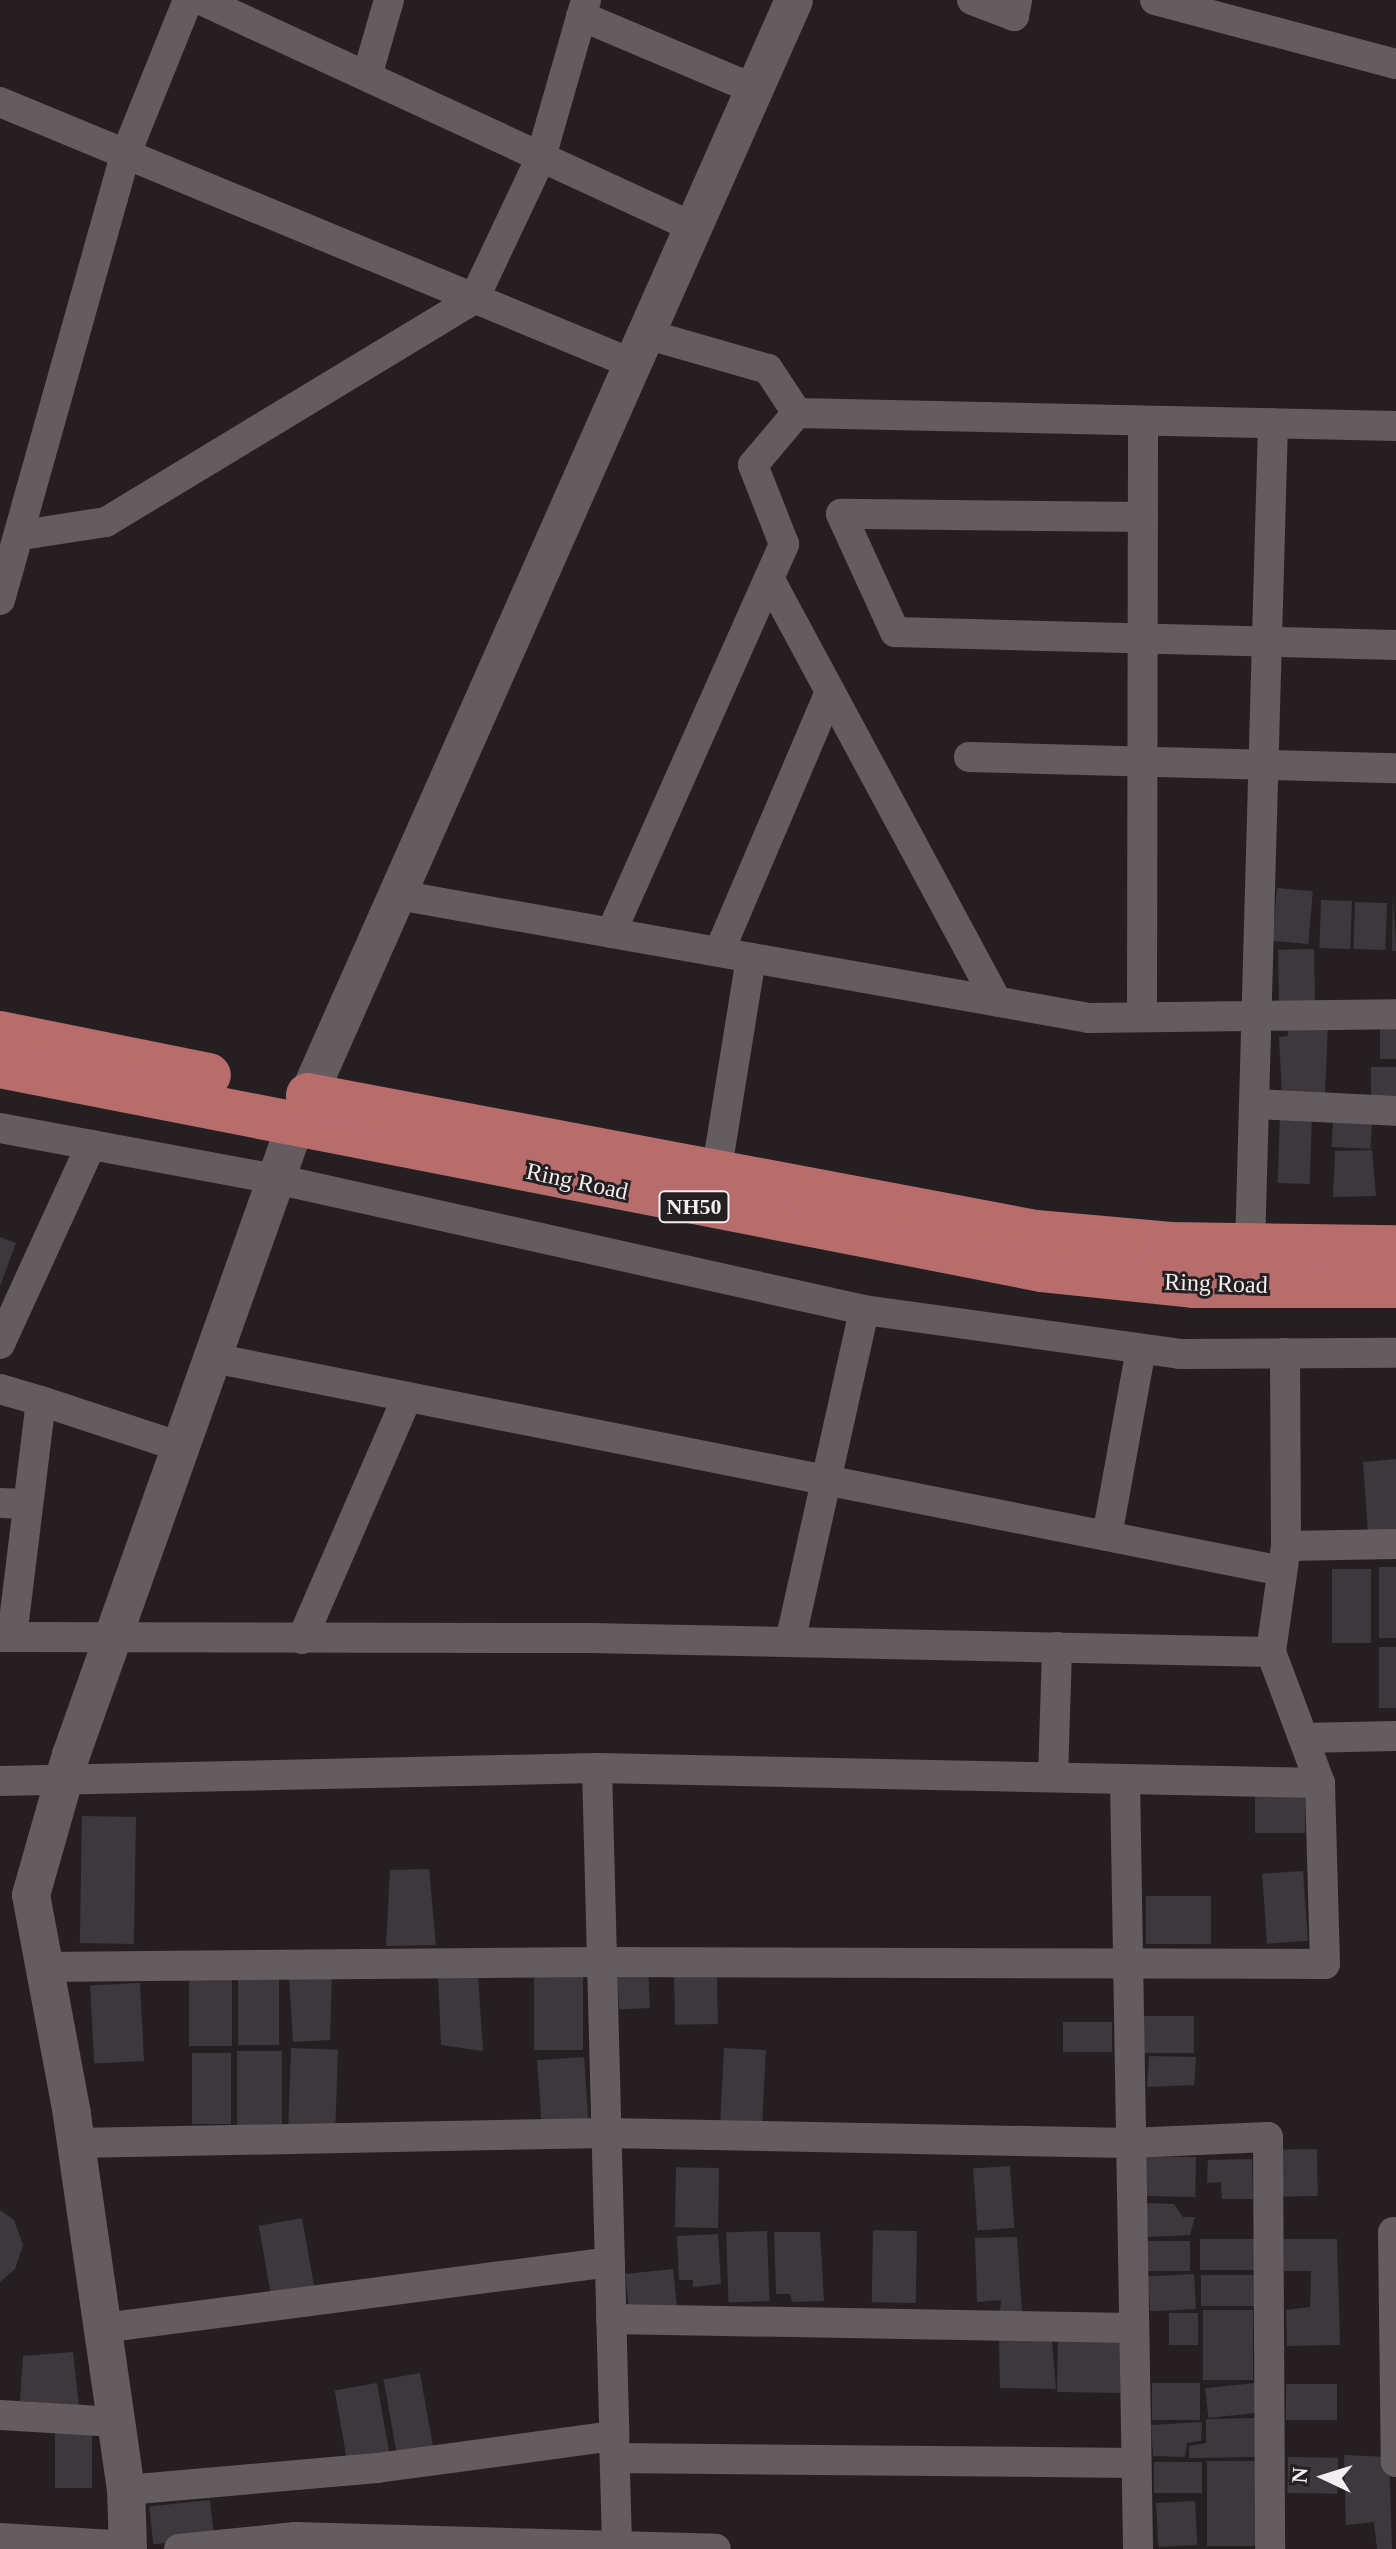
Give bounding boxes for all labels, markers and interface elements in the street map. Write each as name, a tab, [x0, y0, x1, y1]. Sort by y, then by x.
street label: Ring Road	[523, 1157, 631, 1207]
road number: NH50	[658, 1189, 730, 1225]
street label: Ring Road	[1164, 1268, 1268, 1300]
north arrow	[1284, 2437, 1364, 2517]
text: N	[1287, 2467, 1313, 2484]

